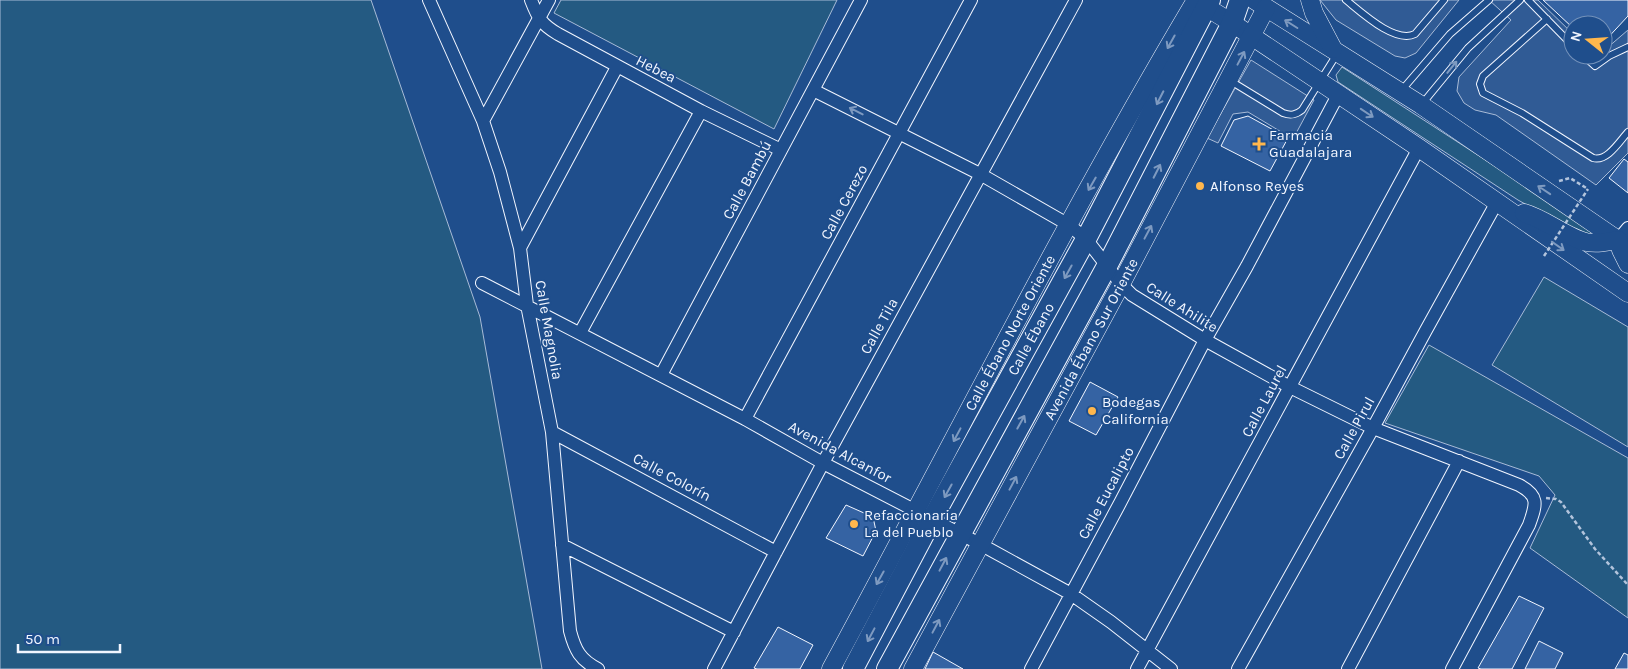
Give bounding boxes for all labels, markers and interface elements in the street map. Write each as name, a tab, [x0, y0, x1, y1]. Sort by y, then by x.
north arrow	[1563, 15, 1613, 65]
one-way arrow	[1285, 18, 1299, 28]
text: N	[1566, 29, 1586, 44]
one-way arrow	[1166, 34, 1176, 49]
street label: Hebea	[633, 51, 679, 87]
one-way arrow	[1236, 51, 1246, 65]
one-way arrow	[1446, 61, 1457, 74]
one-way arrow	[1155, 90, 1165, 105]
one-way arrow	[849, 106, 864, 115]
one-way arrow	[1359, 109, 1373, 119]
place label: Farmacia Guadalajara	[1269, 126, 1352, 161]
street label: Calle Bambú	[719, 137, 775, 223]
marker: Farmacia Guadalajara	[1253, 138, 1265, 150]
street label: Calle Cerezo	[817, 161, 871, 243]
one-way arrow	[1152, 164, 1162, 179]
one-way arrow	[1086, 176, 1096, 190]
place label: Alfonso Reyes	[1210, 177, 1304, 195]
marker: Alfonso Reyes	[1194, 180, 1206, 192]
one-way arrow	[1537, 185, 1551, 195]
one-way arrow	[1144, 225, 1153, 240]
one-way arrow	[1551, 241, 1565, 251]
street label: Calle Ébano Norte Oriente	[962, 252, 1060, 414]
street label: Avenida Ébano Sur Oriente	[1040, 255, 1142, 423]
one-way arrow	[1063, 265, 1073, 280]
street label: Calle Ahilite	[1143, 278, 1221, 336]
street label: Calle Magnolia	[531, 279, 567, 381]
street label: Calle Tila	[856, 295, 902, 357]
street label: Calle Ébano	[1004, 300, 1058, 378]
street label: Calle Laurel	[1238, 362, 1290, 440]
place label: Bodegas California	[1102, 393, 1169, 428]
street label: Calle Pirul	[1329, 394, 1379, 462]
marker: Bodegas California	[1086, 405, 1098, 417]
one-way arrow	[1017, 415, 1027, 429]
street label: Avenida Alcanfor	[785, 417, 895, 487]
one-way arrow	[952, 427, 961, 442]
street label: Calle Eucalipto	[1074, 444, 1138, 542]
street label: Calle Colorín	[630, 449, 714, 505]
one-way arrow	[1009, 476, 1018, 491]
one-way arrow	[942, 484, 952, 498]
place label: Refaccionaria La del Pueblo	[864, 506, 958, 541]
marker: Refaccionaria La del Pueblo	[848, 518, 860, 530]
one-way arrow	[938, 557, 948, 572]
one-way arrow	[875, 570, 885, 585]
one-way arrow	[932, 619, 941, 634]
scale bar	[18, 622, 120, 654]
one-way arrow	[866, 627, 875, 642]
text: 50 m	[25, 630, 60, 648]

